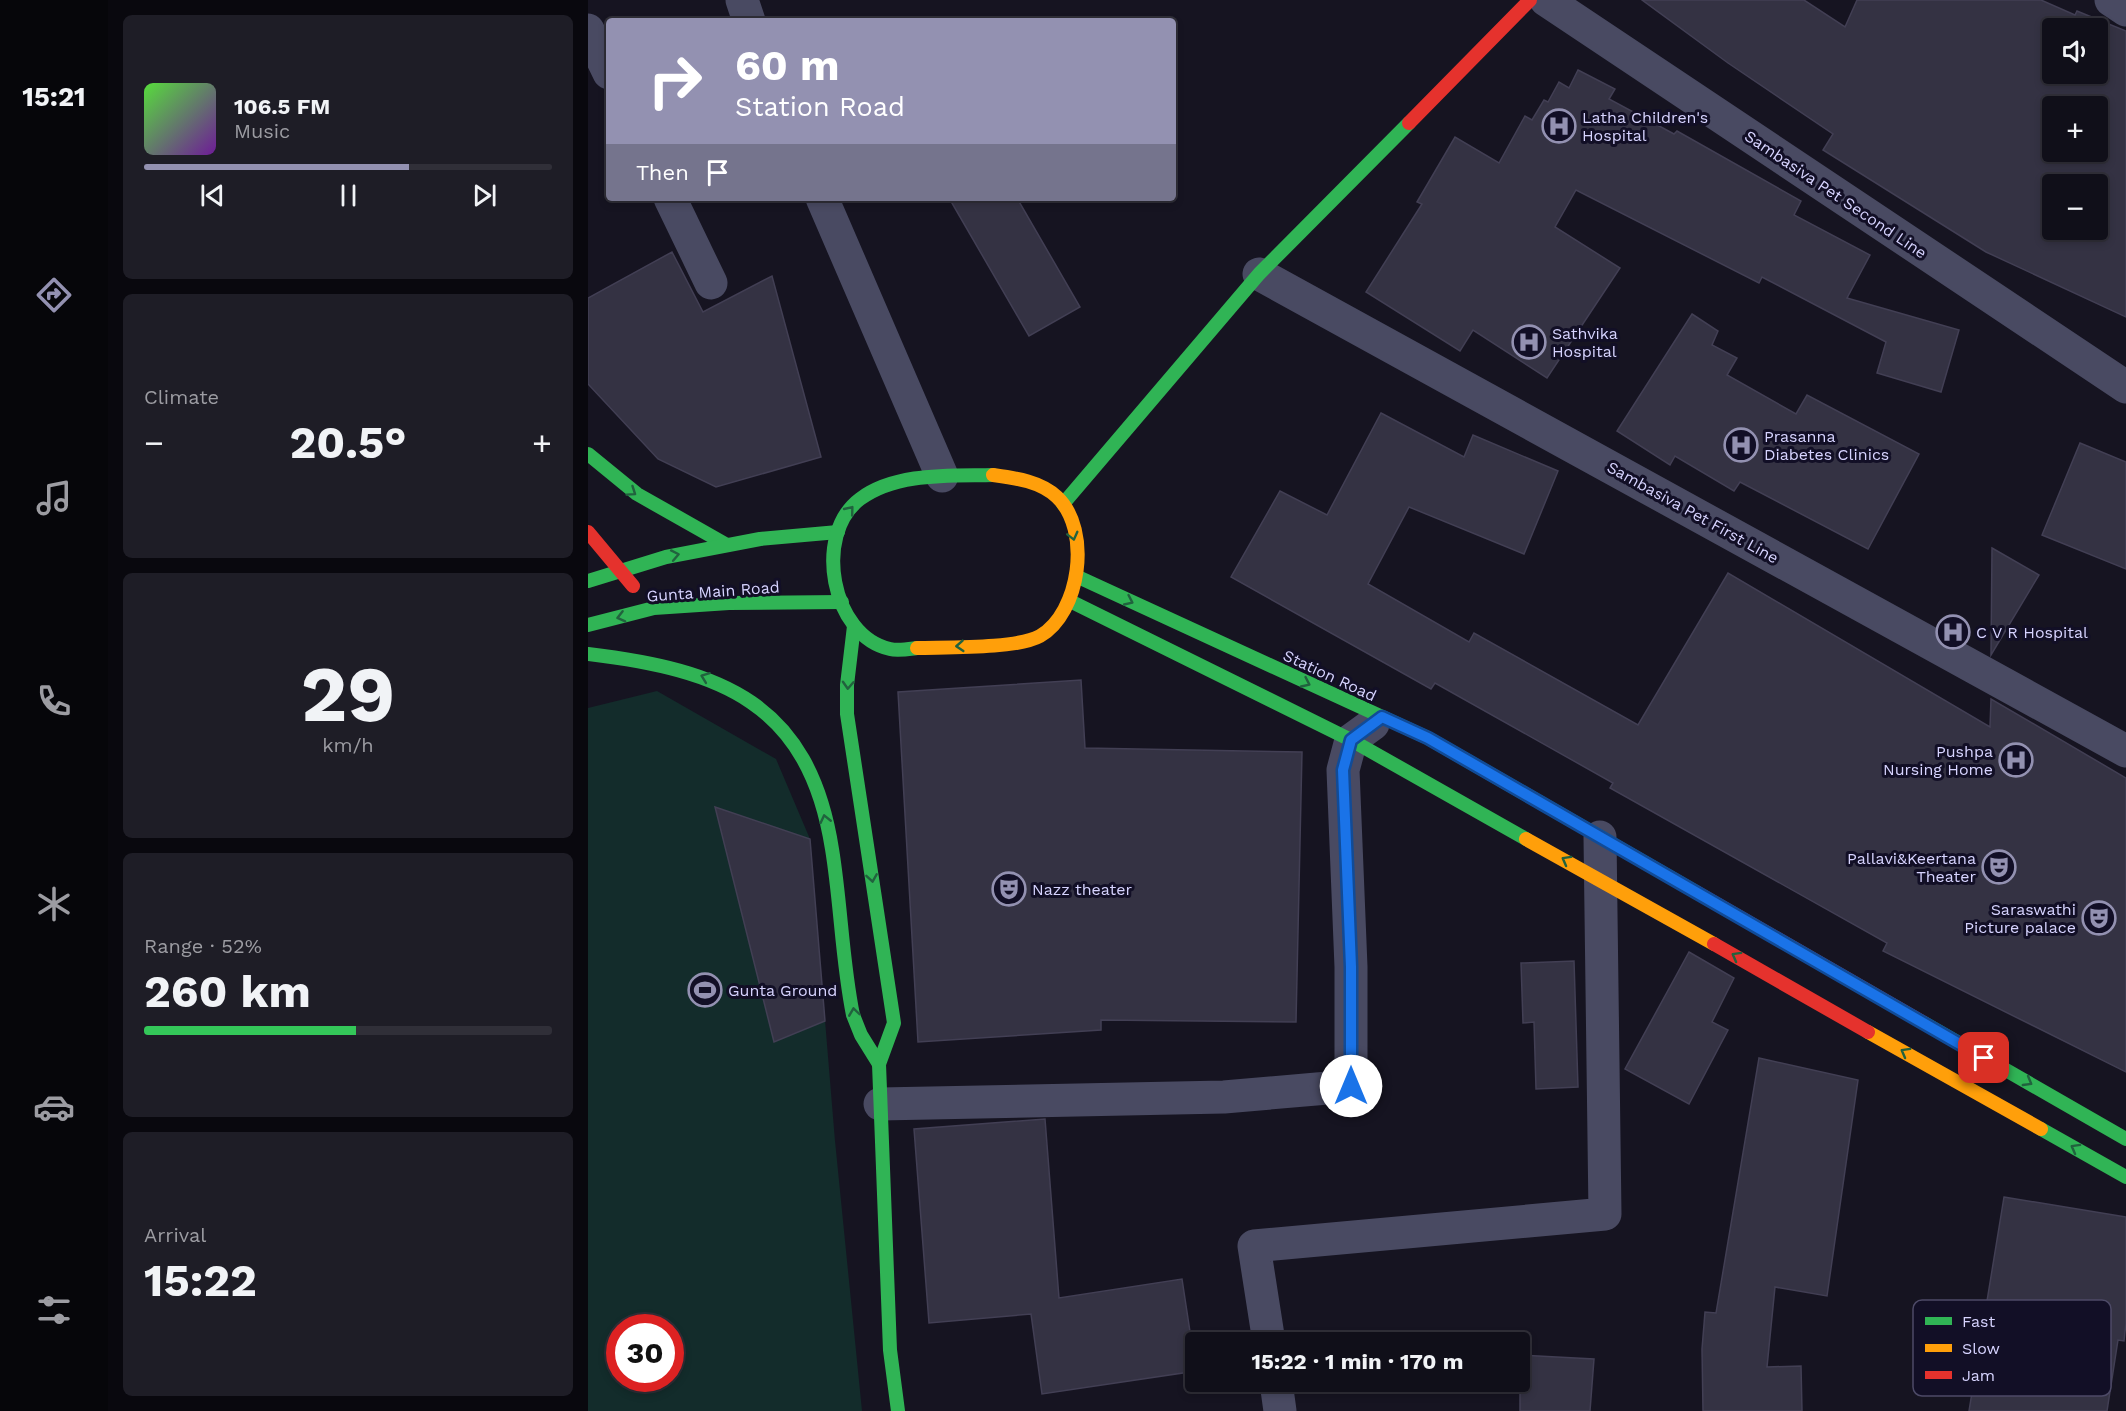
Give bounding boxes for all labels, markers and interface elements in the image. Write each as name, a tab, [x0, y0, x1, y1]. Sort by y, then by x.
map controls	[2042, 18, 2108, 240]
button: sound	[2042, 18, 2108, 84]
text: 60 m	[735, 41, 839, 90]
icon: right	[636, 42, 714, 120]
text: 15:21	[22, 81, 86, 113]
text: Station Road	[735, 91, 905, 123]
text: 106.5 FM	[234, 94, 330, 119]
button: +	[2042, 96, 2108, 162]
hospital icon: Latha Children's Hospital	[1541, 108, 1577, 144]
place label: Latha Children's Hospital	[1582, 108, 1708, 145]
text: Music	[234, 119, 290, 143]
street label: Sambasiva Pet Second Line	[1741, 126, 1930, 263]
icon: arrive	[701, 156, 734, 189]
text: Then	[636, 160, 689, 185]
button: −	[2042, 174, 2108, 240]
icon: previous	[196, 179, 229, 212]
icon: pause	[332, 179, 365, 212]
icon: next	[468, 179, 501, 212]
icon: directions	[33, 274, 75, 316]
hospital icon: Sathvika Hospital	[1511, 324, 1547, 360]
place label: Sathvika Hospital	[1552, 324, 1618, 361]
text: Climate	[144, 385, 219, 409]
text: 20.5°	[290, 416, 406, 469]
text: −	[144, 423, 164, 462]
text: +	[532, 423, 552, 462]
hospital icon: Prasanna Diabetes Clinics	[1723, 427, 1759, 463]
place label: Prasanna Diabetes Clinics	[1764, 427, 1889, 464]
street label: Sambasiva Pet First Line	[1604, 457, 1782, 568]
icon: music	[33, 477, 75, 519]
one-way arrow	[625, 485, 636, 496]
one-way arrow	[842, 506, 853, 517]
one-way arrow	[1066, 531, 1079, 541]
one-way arrow	[669, 549, 679, 562]
street label: Gunta Main Road	[646, 577, 780, 606]
one-way arrow	[1123, 593, 1134, 605]
one-way arrow	[616, 609, 626, 622]
hospital icon: C V R Hospital	[1935, 614, 1971, 650]
place label: C V R Hospital	[1976, 623, 2088, 642]
one-way arrow	[955, 639, 965, 652]
street label: Station Road	[1280, 646, 1379, 705]
text: 29	[301, 648, 395, 740]
one-way arrow	[701, 671, 711, 684]
one-way arrow	[1300, 675, 1311, 687]
icon: phone	[33, 680, 75, 722]
one-way arrow	[841, 680, 854, 689]
text: km/h	[322, 733, 374, 757]
place label: Pushpa Nursing Home	[1883, 742, 1993, 779]
hospital icon: Pushpa Nursing Home	[1998, 742, 2034, 778]
one-way arrow	[819, 814, 832, 824]
place label: Pallavi&Keertana Theater	[1847, 849, 1976, 886]
theatre icon: Pallavi&Keertana Theater	[1981, 849, 2017, 885]
one-way arrow	[1562, 856, 1572, 868]
theatre icon: Nazz theater	[991, 871, 1027, 907]
one-way arrow	[865, 872, 878, 882]
place label: Nazz theater	[1032, 880, 1132, 899]
icon: climate	[33, 883, 75, 925]
place label: Saraswathi Picture palace	[1964, 900, 2076, 937]
theatre icon: Saraswathi Picture palace	[2081, 900, 2117, 936]
text: Range · 52%	[144, 934, 262, 958]
one-way arrow	[1731, 952, 1742, 964]
text: 260 km	[144, 965, 311, 1018]
sports icon: Gunta Ground	[687, 972, 723, 1008]
place label: Gunta Ground	[728, 981, 837, 1000]
one-way arrow	[849, 1007, 861, 1016]
pin	[1958, 1032, 2009, 1083]
icon: arrive	[1967, 1041, 2000, 1074]
one-way arrow	[1901, 1048, 1911, 1060]
position arrow	[1319, 1054, 1383, 1118]
one-way arrow	[2021, 1075, 2032, 1087]
icon: car	[33, 1086, 75, 1128]
one-way arrow	[2071, 1144, 2081, 1156]
text: Arrival	[144, 1223, 206, 1247]
text: 15:22	[144, 1254, 257, 1307]
icon: filters	[33, 1289, 75, 1331]
legend	[1913, 1300, 2111, 1396]
text: Fast	[1962, 1312, 1995, 1331]
speed limit sign: 30	[606, 1314, 684, 1392]
text: Slow	[1962, 1339, 2000, 1358]
text: 15:22 · 1 min · 170 m	[1251, 1349, 1464, 1374]
text: Jam	[1962, 1366, 1995, 1385]

